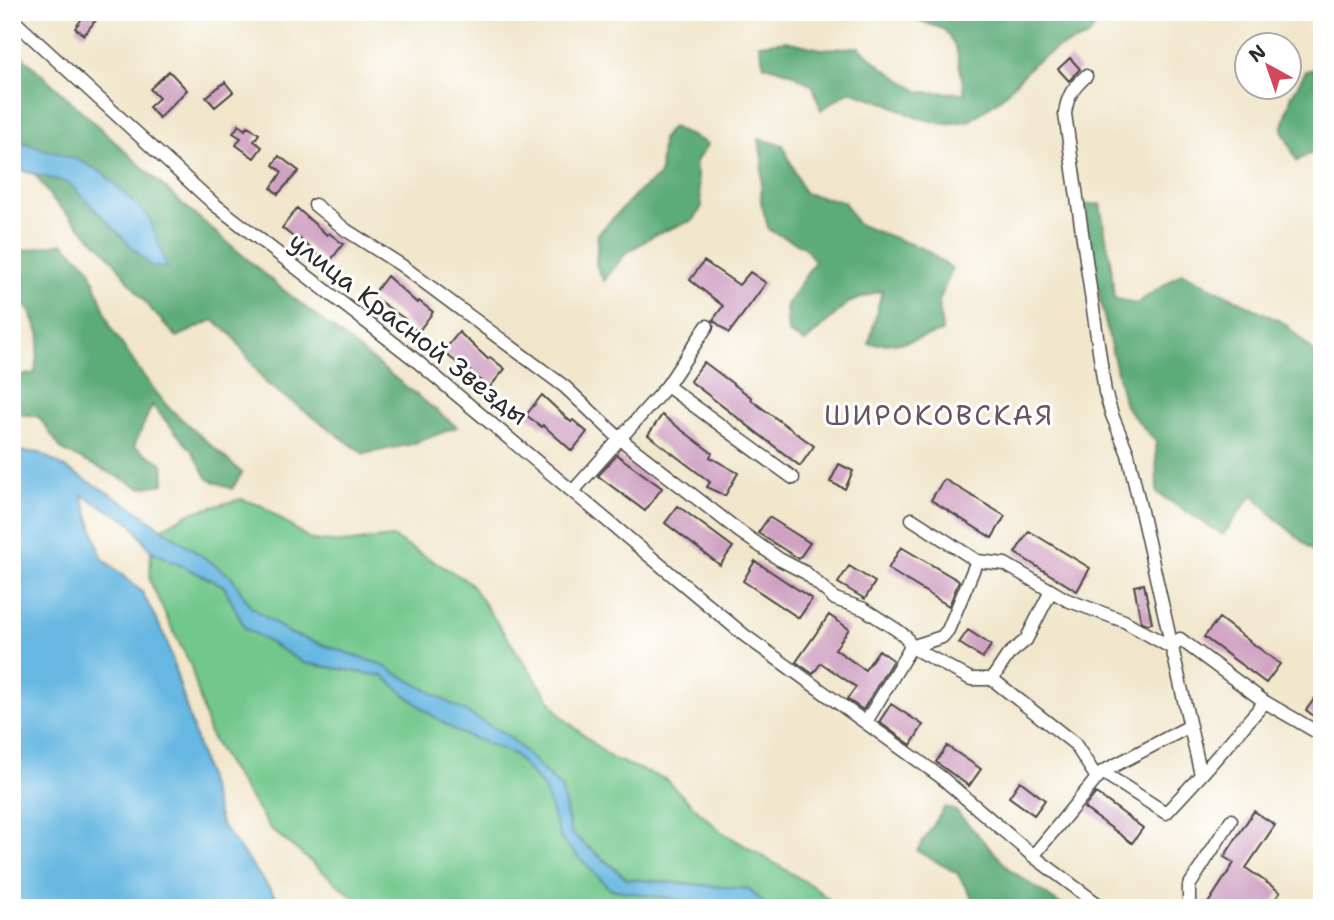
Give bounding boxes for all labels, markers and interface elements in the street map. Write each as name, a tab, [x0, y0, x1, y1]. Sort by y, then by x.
north arrow	[1232, 32, 1302, 102]
text: N	[1244, 39, 1271, 68]
street label: улица Красной Звезды	[282, 223, 536, 433]
district label: ШИРОКОВСКАЯ	[824, 396, 1054, 434]

